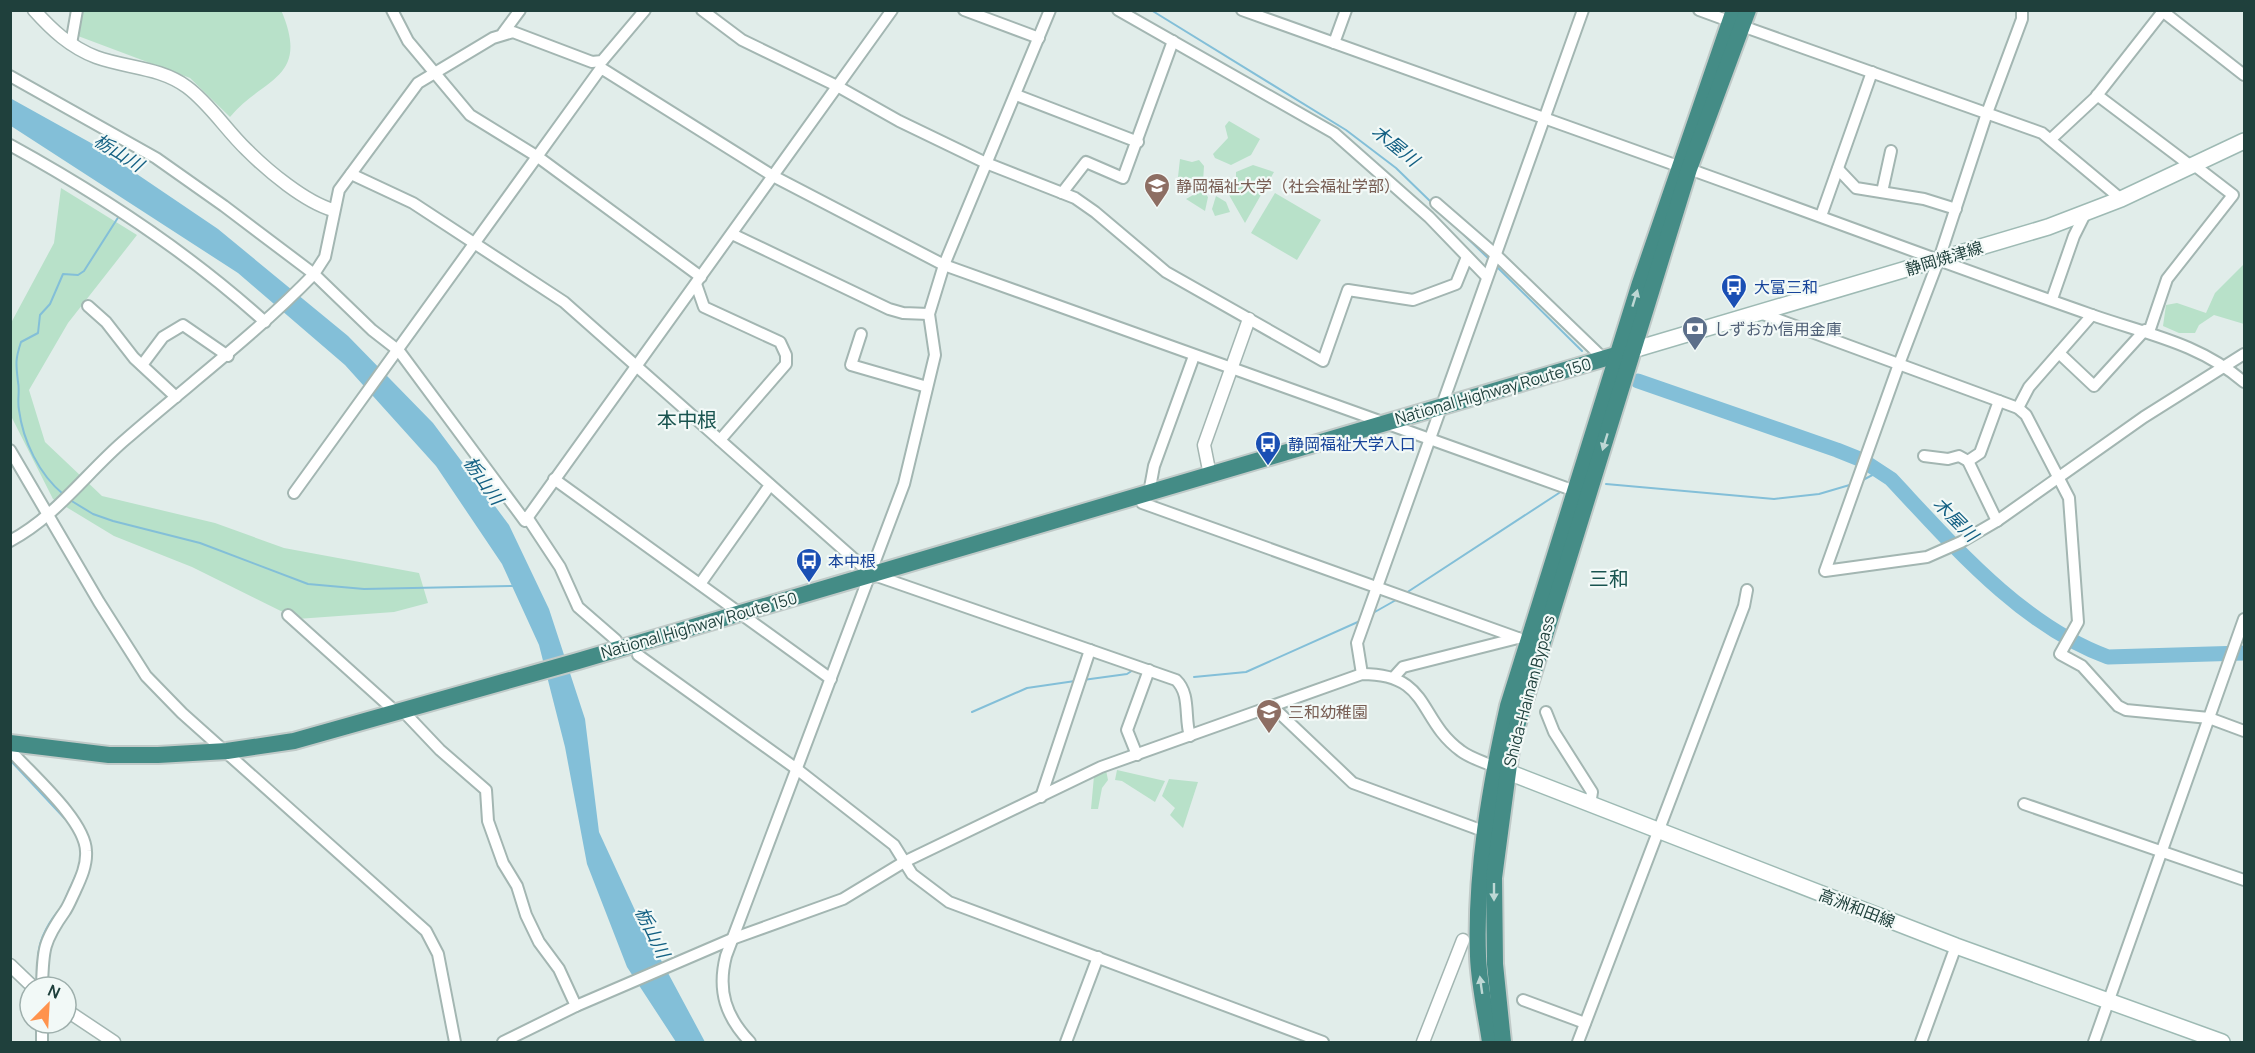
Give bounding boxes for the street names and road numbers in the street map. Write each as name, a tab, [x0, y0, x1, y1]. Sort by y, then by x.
street label: 静岡焼津線	[1903, 236, 1985, 280]
street label: National Highway Route 150	[1392, 352, 1594, 430]
street label: National Highway Route 150	[598, 586, 800, 664]
street label: Shida-Hainan Bypass	[1498, 613, 1560, 769]
street label: 高洲和田線	[1816, 883, 1898, 933]

